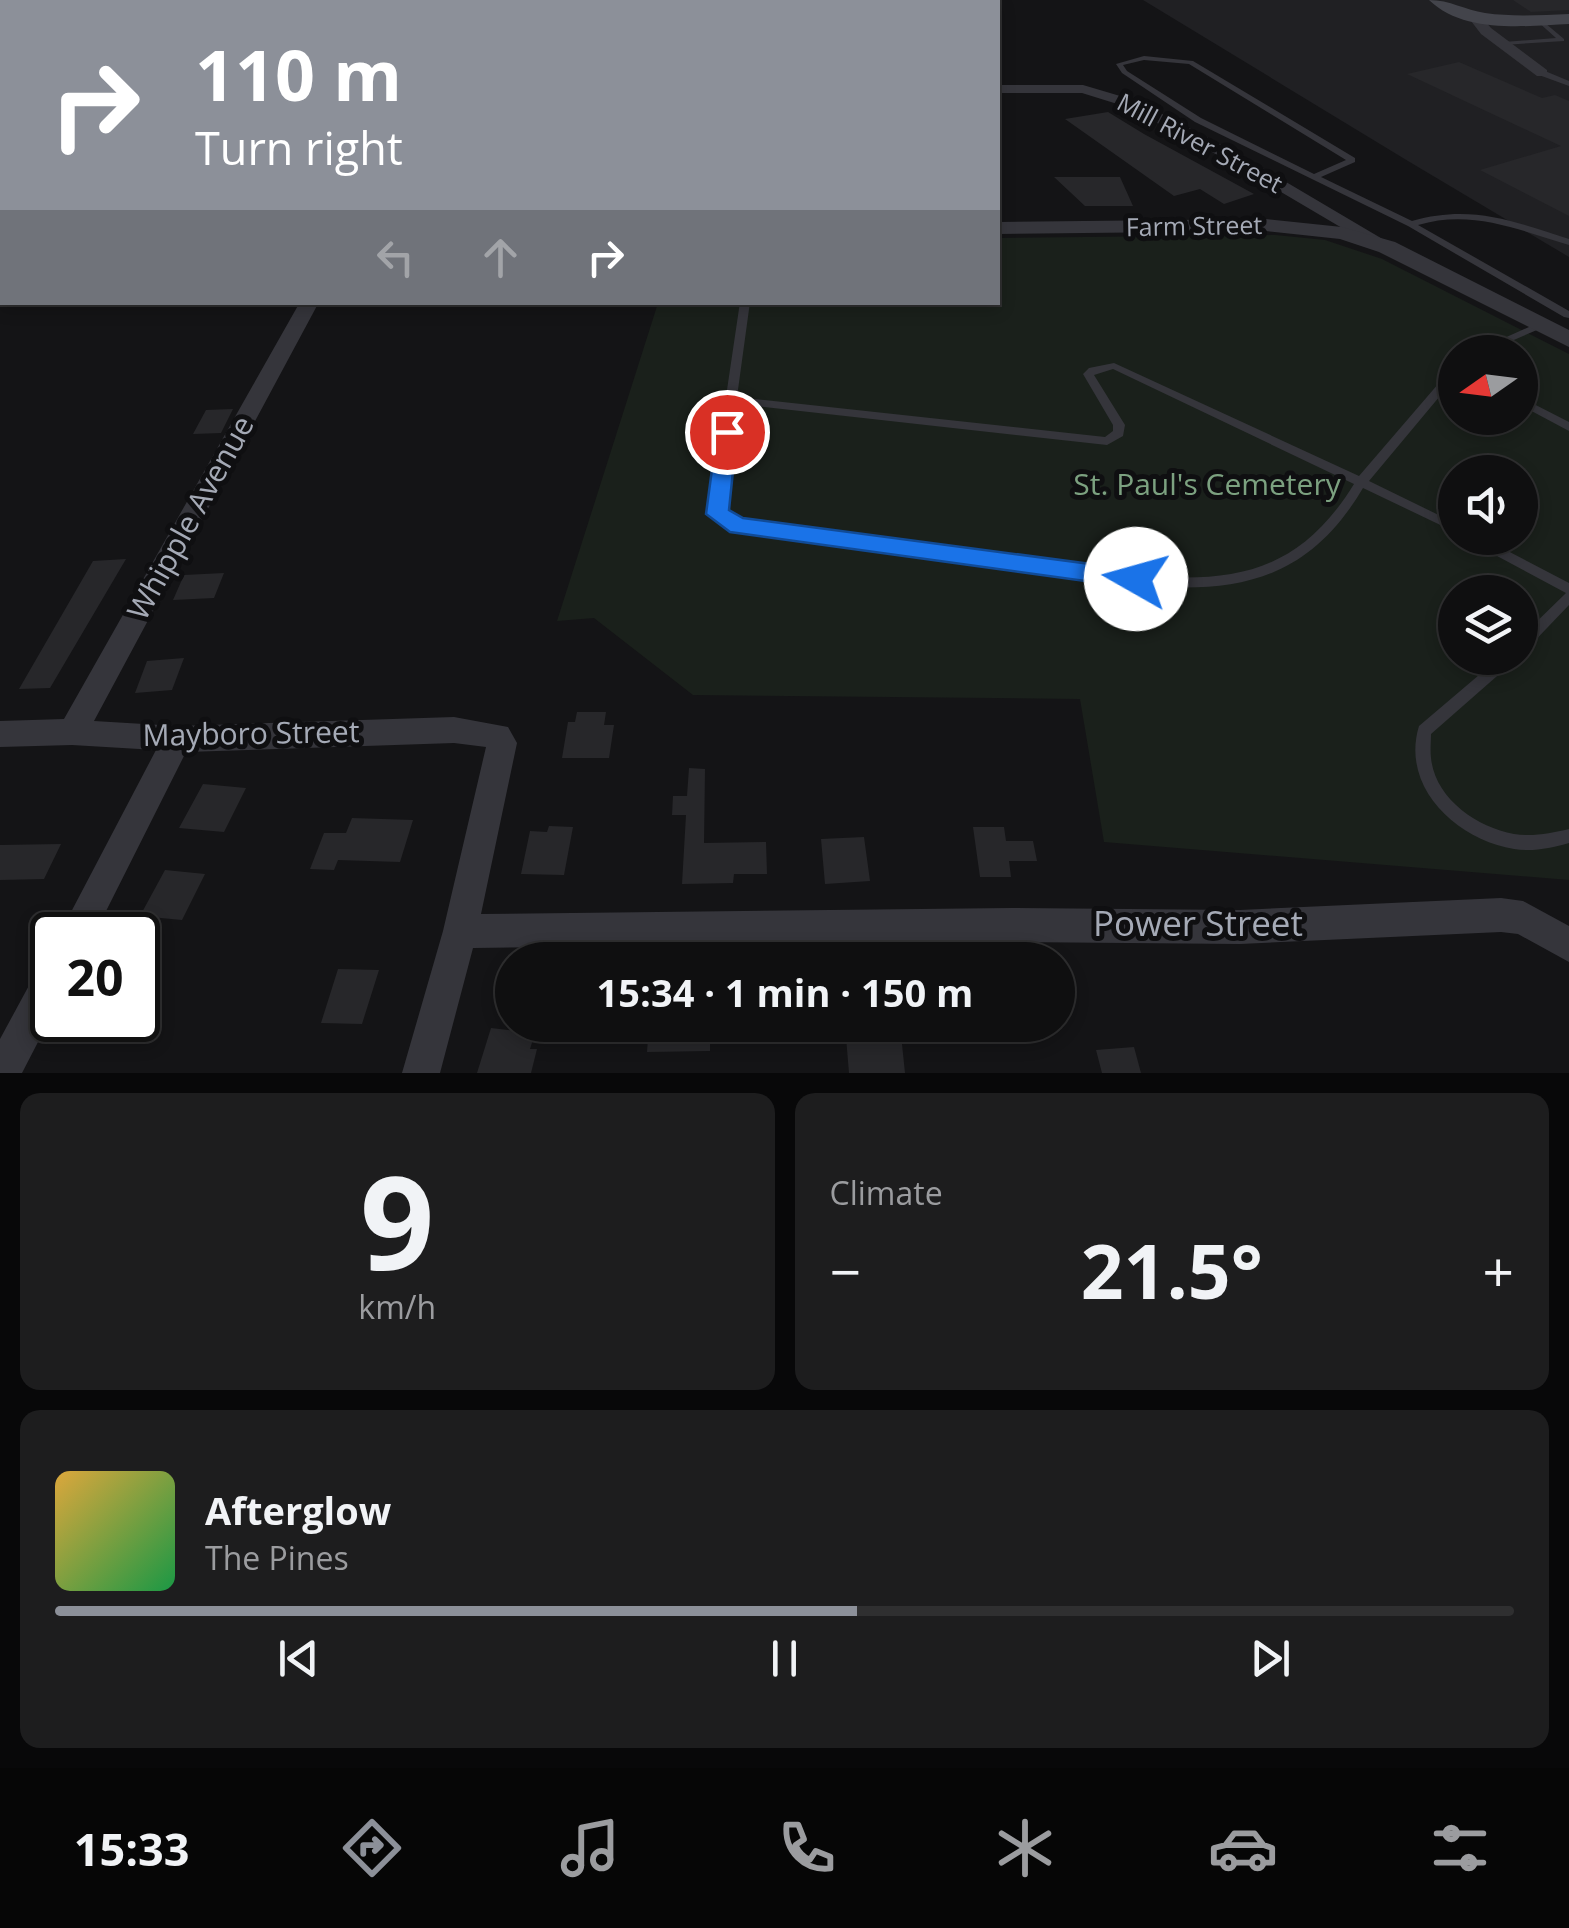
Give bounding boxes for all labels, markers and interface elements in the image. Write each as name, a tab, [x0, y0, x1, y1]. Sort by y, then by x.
text: 110 m	[195, 26, 402, 122]
icon: right	[30, 40, 160, 170]
street label: Mill River Street	[1112, 84, 1289, 200]
text: Turn right	[195, 117, 403, 178]
street label: Farm Street	[1125, 207, 1263, 243]
icon: left	[368, 230, 423, 285]
icon: ahead	[473, 230, 528, 285]
icon: right	[578, 230, 633, 285]
north arrow	[1438, 335, 1538, 435]
map controls	[1438, 335, 1538, 675]
pin	[685, 390, 770, 475]
icon: arrive	[700, 405, 755, 460]
street label: Whipple Avenue	[117, 408, 263, 627]
button: sound	[1438, 455, 1538, 555]
park label: St. Paul's Cemetery	[1073, 463, 1342, 504]
position arrow	[1084, 527, 1188, 631]
button: layers	[1438, 575, 1538, 675]
street label: Mayboro Street	[142, 710, 360, 755]
street label: Power Street	[1093, 899, 1303, 946]
speed limit sign: 20	[30, 912, 160, 1042]
text: 15:34 · 1 min · 150 m	[597, 966, 973, 1018]
text: 9	[360, 1131, 434, 1308]
text: Climate	[830, 1171, 943, 1214]
text: 21.5°	[1081, 1219, 1263, 1321]
text: −	[830, 1233, 861, 1308]
text: +	[1483, 1233, 1514, 1308]
text: km/h	[358, 1285, 436, 1328]
text: Afterglow	[205, 1484, 391, 1536]
text: The Pines	[205, 1536, 349, 1579]
icon: previous	[271, 1631, 326, 1686]
icon: pause	[757, 1631, 812, 1686]
icon: next	[1243, 1631, 1298, 1686]
icon: directions	[337, 1813, 407, 1883]
icon: music	[555, 1813, 625, 1883]
icon: phone	[772, 1813, 842, 1883]
icon: climate	[990, 1813, 1060, 1883]
icon: car	[1208, 1813, 1278, 1883]
icon: filters	[1425, 1813, 1495, 1883]
text: 15:33	[74, 1818, 190, 1879]

